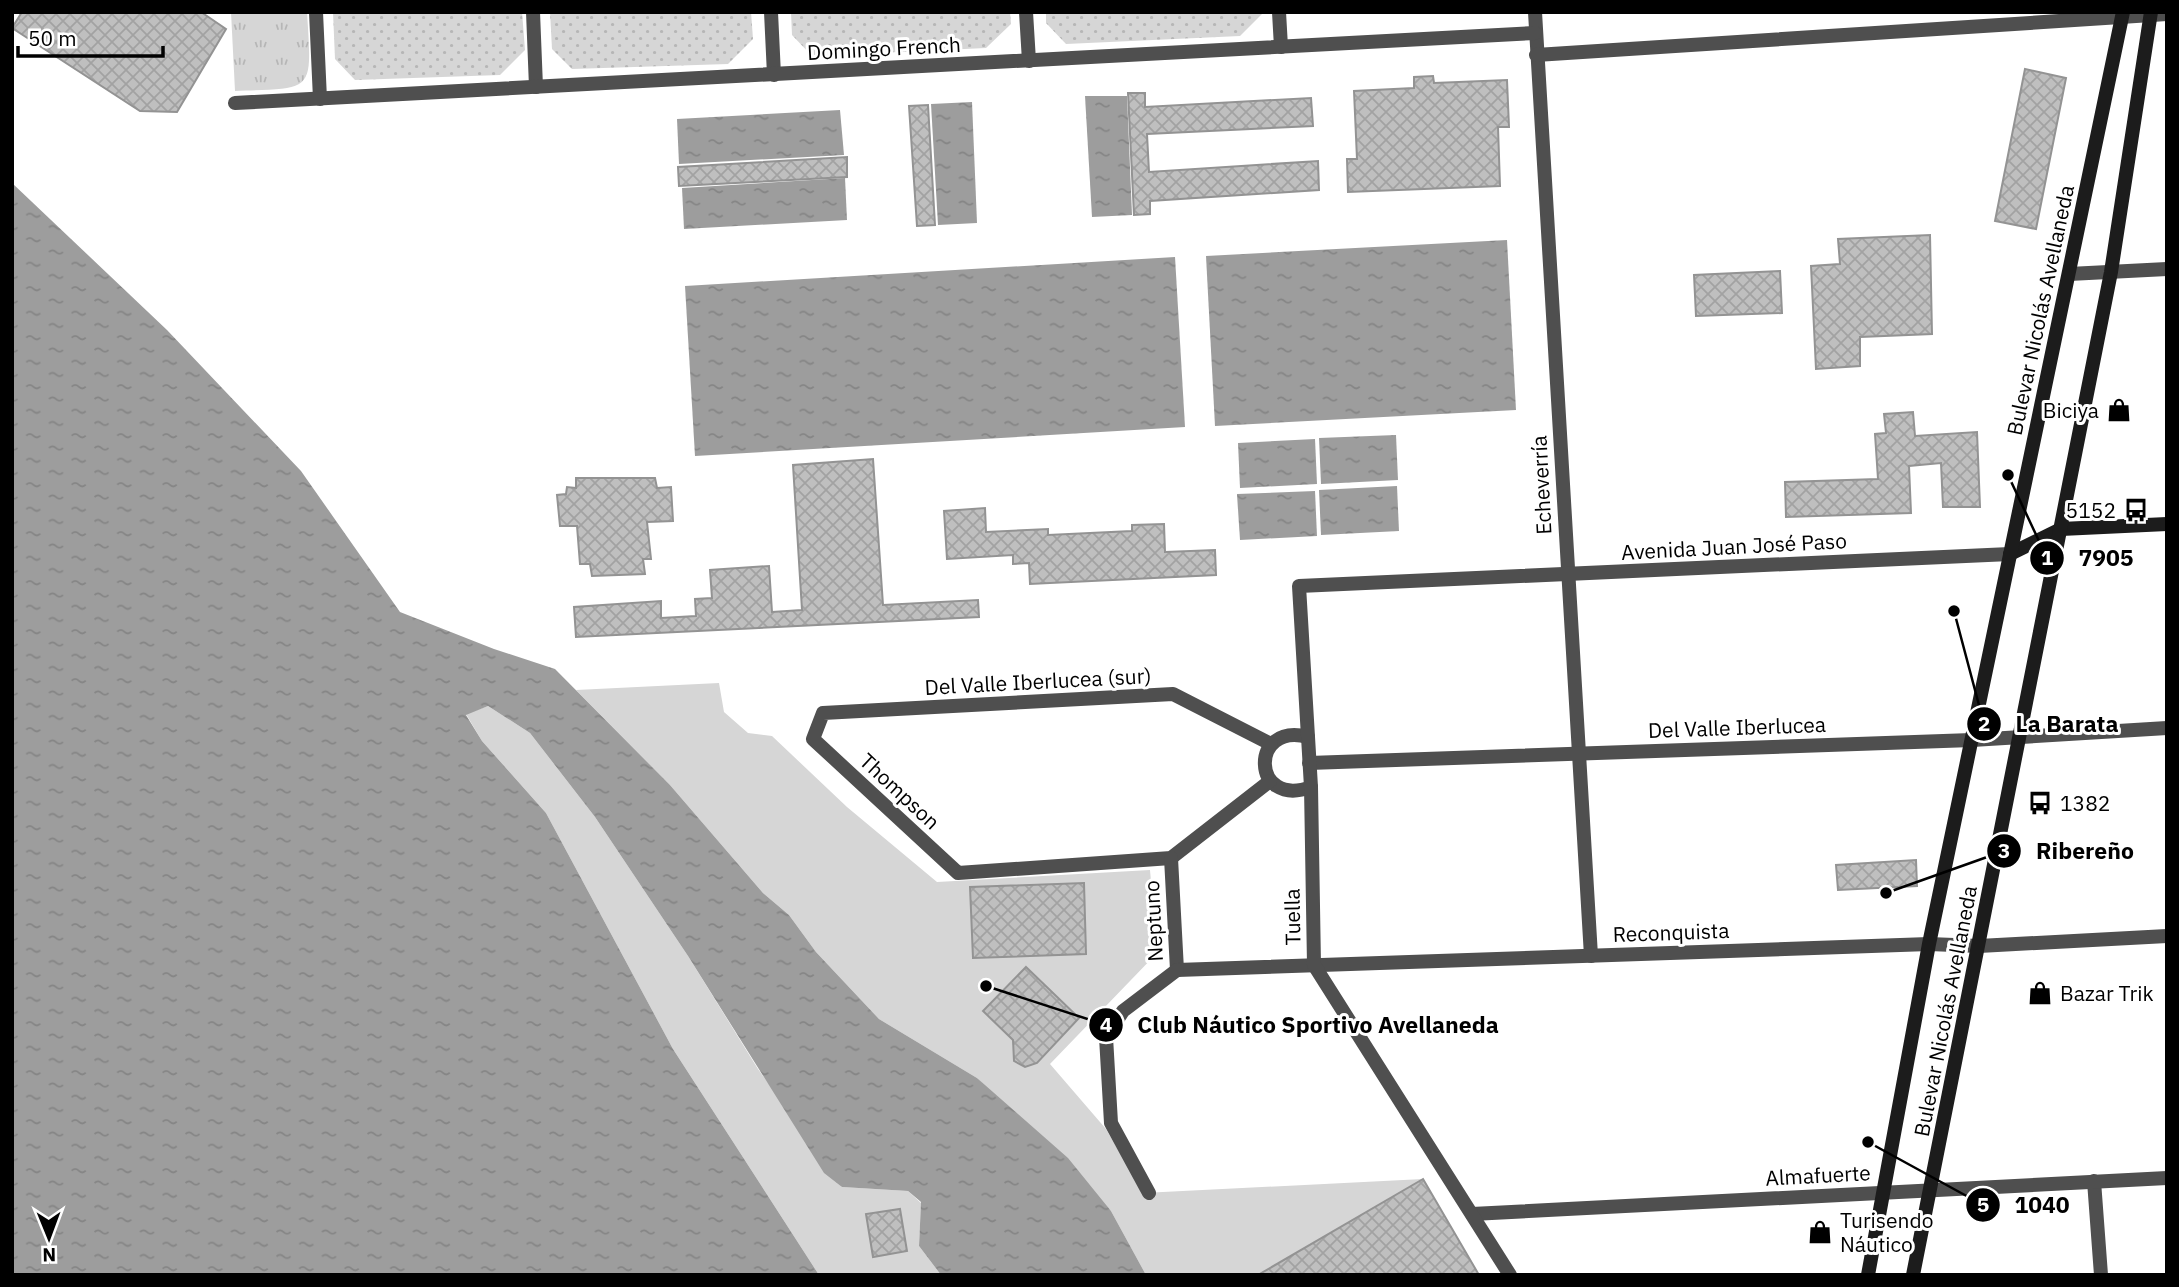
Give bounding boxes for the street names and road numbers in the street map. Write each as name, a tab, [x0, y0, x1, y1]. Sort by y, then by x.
street label: Domingo French	[806, 30, 962, 66]
street label: Bulevar Nicolás Avellaneda	[2000, 182, 2080, 438]
street label: Echeverría	[1524, 435, 1558, 535]
street label: Avenida Juan José Paso	[1620, 526, 1848, 566]
street label: Del Valle Iberlucea (sur)	[924, 661, 1152, 701]
street label: Del Valle Iberlucea	[1648, 710, 1826, 744]
street label: Thompson	[854, 747, 946, 835]
street label: Neptuno	[1137, 880, 1169, 962]
street label: Bulevar Nicolás Avellaneda	[1907, 883, 1983, 1139]
street label: Tuella	[1278, 888, 1306, 946]
street label: Reconquista	[1612, 916, 1730, 948]
street label: Almafuerte	[1765, 1158, 1871, 1192]

